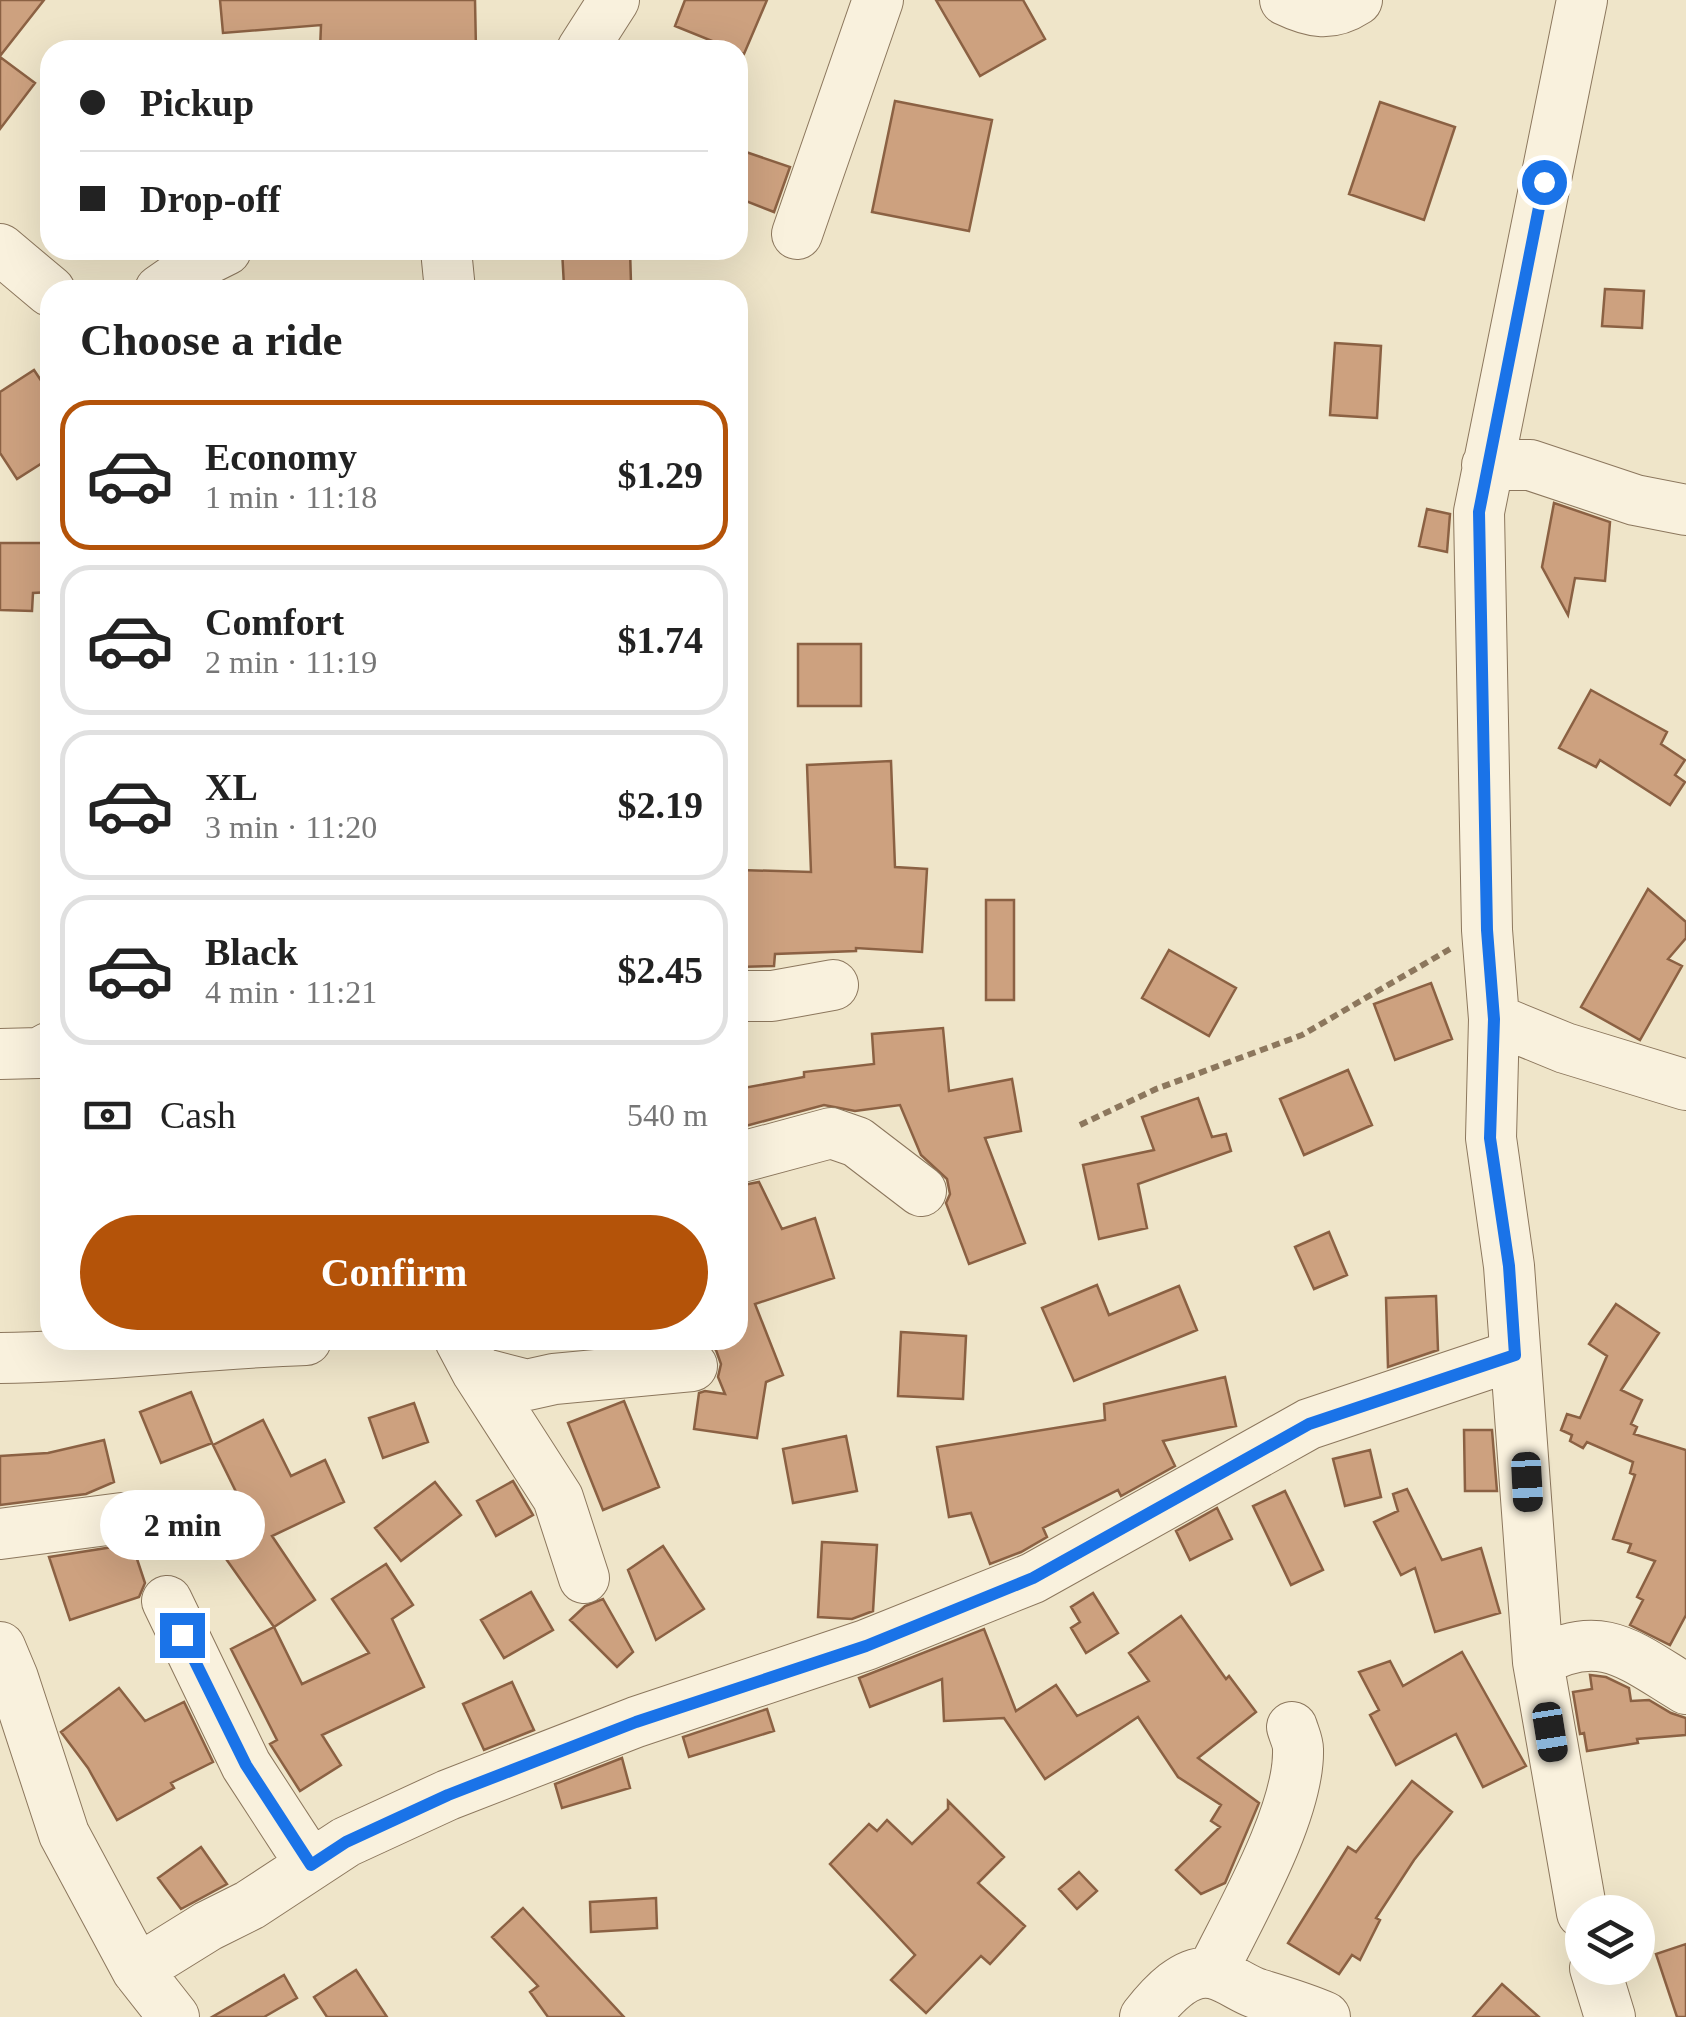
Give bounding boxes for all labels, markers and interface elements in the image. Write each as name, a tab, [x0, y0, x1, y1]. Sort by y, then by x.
text: Pickup	[140, 82, 254, 124]
route start	[1522, 160, 1567, 205]
text: Drop-off	[140, 178, 281, 220]
text: Choose a ride	[80, 315, 343, 365]
icon: car	[85, 430, 175, 520]
text: Economy	[205, 436, 357, 478]
text: $1.29	[618, 454, 703, 496]
text: 1 min · 11:18	[205, 479, 377, 515]
icon: car	[85, 595, 175, 685]
text: Comfort	[205, 601, 344, 643]
text: $1.74	[618, 619, 703, 661]
text: 2 min · 11:19	[205, 644, 377, 680]
icon: car	[85, 760, 175, 850]
text: XL	[205, 766, 258, 808]
text: $2.19	[618, 784, 703, 826]
text: 3 min · 11:20	[205, 809, 377, 845]
icon: car	[85, 925, 175, 1015]
text: Black	[205, 931, 298, 973]
text: $2.45	[618, 949, 703, 991]
text: 4 min · 11:21	[205, 974, 377, 1010]
icon: cash	[80, 1088, 135, 1143]
text: Cash	[160, 1094, 236, 1136]
text: 540 m	[627, 1097, 708, 1133]
button: Confirm	[80, 1215, 708, 1330]
car	[1510, 1451, 1544, 1513]
callout: 2 min	[100, 1490, 264, 1560]
text: 2 min	[144, 1507, 221, 1543]
route end	[160, 1613, 205, 1658]
car	[1530, 1700, 1570, 1764]
map controls	[1565, 1895, 1655, 1985]
button: layers	[1565, 1895, 1655, 1985]

